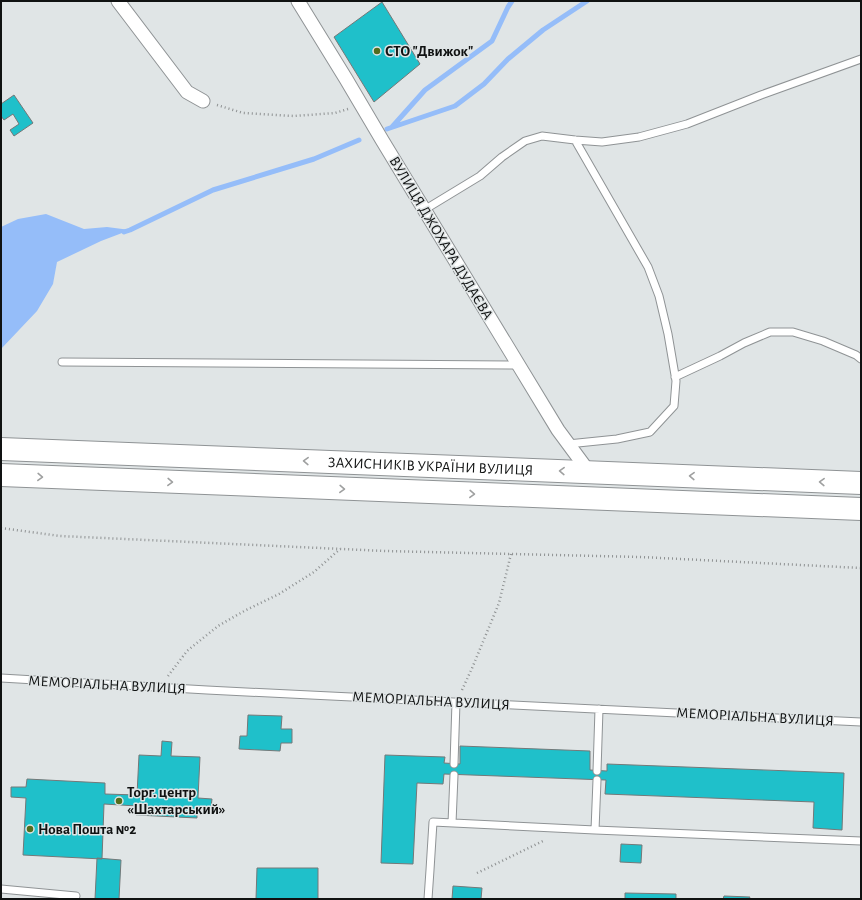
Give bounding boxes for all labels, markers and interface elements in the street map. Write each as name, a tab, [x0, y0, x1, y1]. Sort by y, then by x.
place label: СТО "Движок"	[385, 44, 473, 59]
marker: СТО "Движок"	[372, 46, 382, 56]
street label: ВУЛИЦЯ ДЖОХАРА ДУДАЄВА	[386, 154, 496, 322]
street label: ЗАХИСНИКІВ УКРАЇНИ ВУЛИЦЯ	[328, 454, 534, 478]
one-way arrow	[303, 457, 309, 465]
one-way arrow	[559, 467, 565, 476]
one-way arrow	[37, 472, 43, 481]
one-way arrow	[689, 472, 695, 481]
one-way arrow	[167, 477, 173, 486]
one-way arrow	[819, 477, 825, 486]
one-way arrow	[339, 484, 345, 493]
one-way arrow	[469, 489, 475, 498]
street label: МЕМОРІАЛЬНА ВУЛИЦЯ	[28, 673, 186, 697]
street label: МЕМОРІАЛЬНА ВУЛИЦЯ	[352, 689, 510, 713]
street label: МЕМОРІАЛЬНА ВУЛИЦЯ	[676, 705, 834, 729]
place label: Торг. центр «Шахтарський»	[127, 785, 225, 817]
marker: Торг. центр «Шахтарський»	[114, 796, 124, 806]
place label: Нова Пошта №2	[38, 822, 136, 837]
marker: Нова Пошта №2	[25, 824, 35, 834]

